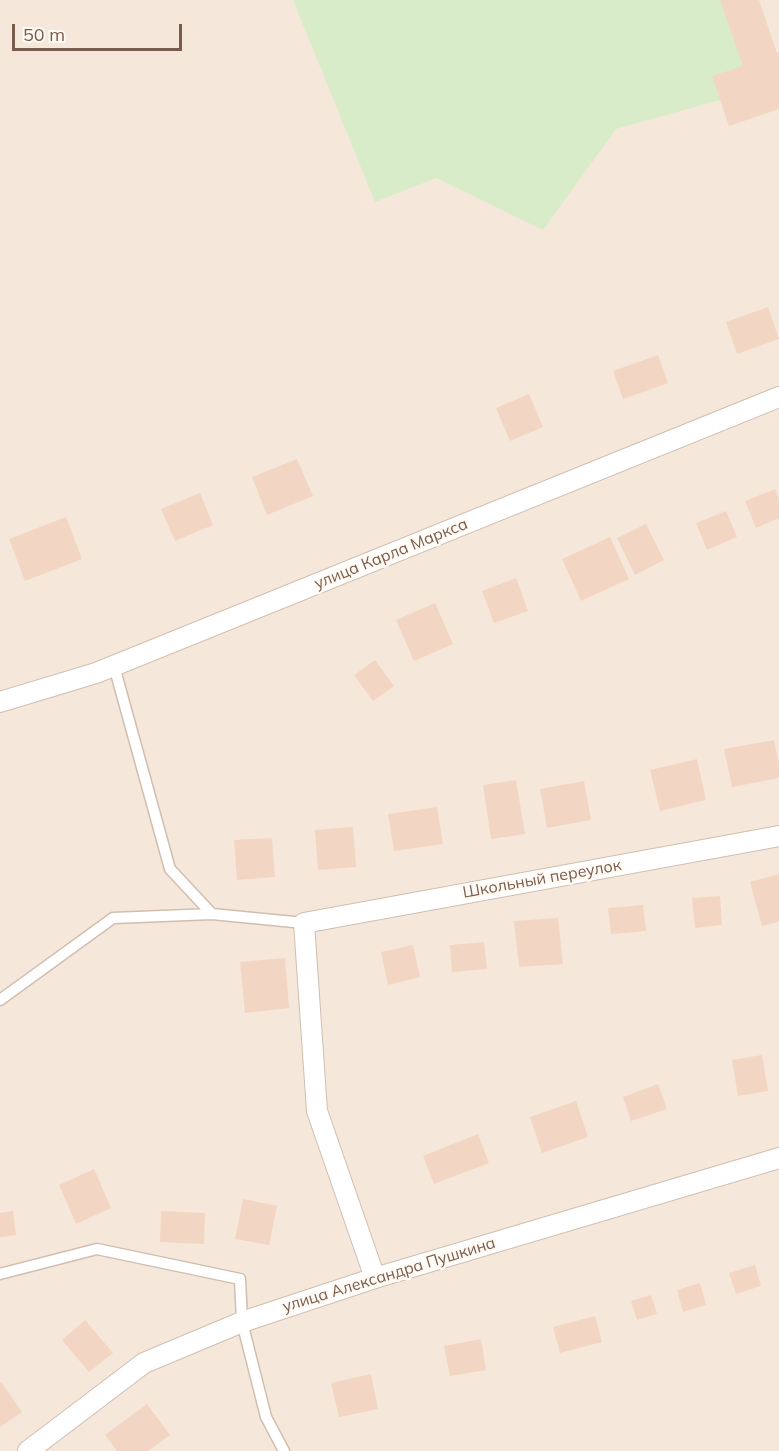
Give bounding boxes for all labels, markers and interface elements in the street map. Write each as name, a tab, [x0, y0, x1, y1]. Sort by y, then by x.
scale bar	[15, 12, 184, 50]
text: 50 m	[23, 23, 65, 46]
street label: улица Карла Маркса	[312, 514, 470, 594]
street label: Школьный переулок	[461, 856, 623, 902]
street label: улица Александра Пушкина	[280, 1233, 498, 1317]

